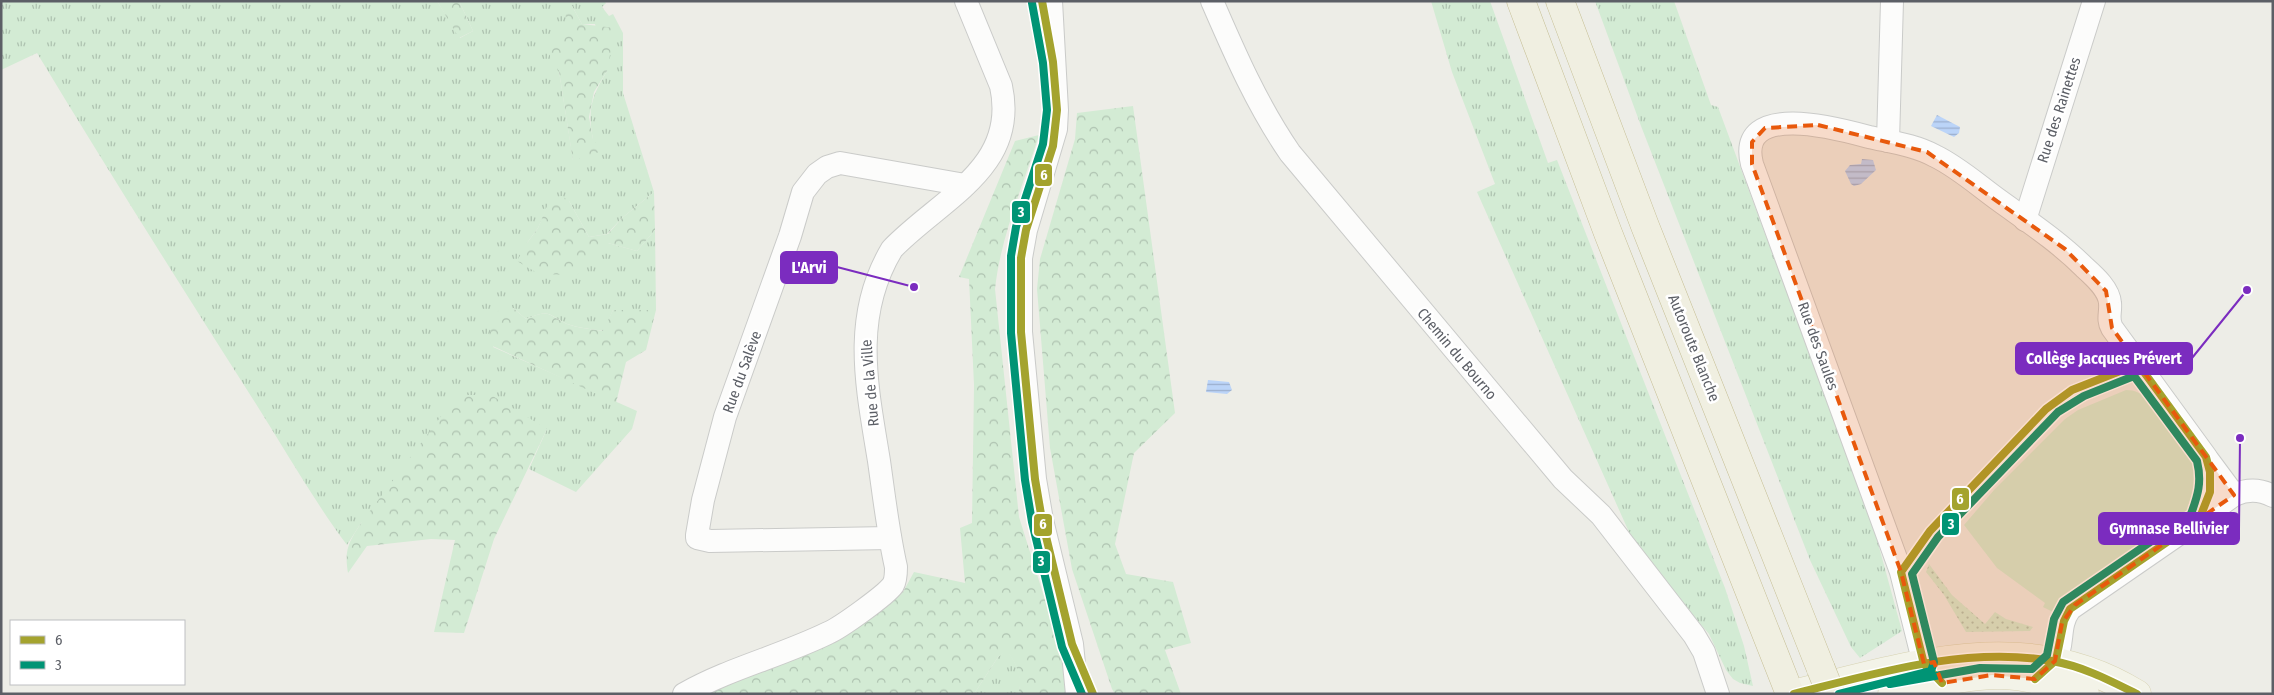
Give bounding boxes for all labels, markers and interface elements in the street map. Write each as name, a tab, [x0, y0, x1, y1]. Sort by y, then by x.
street label: Rue des Rainettes	[2033, 55, 2085, 165]
line badge: 6	[1034, 163, 1053, 187]
text: 6	[1040, 167, 1048, 184]
line badge: 3	[1011, 200, 1031, 224]
text: 3	[1017, 204, 1025, 221]
callout: L'Arvi	[781, 252, 837, 283]
text: L'Arvi	[791, 258, 827, 277]
street label: Autoroute Blanche	[1664, 292, 1724, 404]
street label: Rue des Saules	[1794, 299, 1842, 393]
street label: Chemin du Bourno	[1413, 305, 1501, 403]
street label: Rue du Salève	[719, 328, 765, 416]
street label: Rue de la Ville	[857, 339, 883, 427]
callout: Collège Jacques Prévert	[2016, 343, 2192, 374]
text: Collège Jacques Prévert	[2026, 349, 2182, 368]
line badge: 6	[1951, 487, 1970, 511]
text: 6	[1956, 491, 1964, 508]
line badge: 3	[1941, 512, 1960, 536]
line badge: 6	[1033, 513, 1053, 537]
callout: Gymnase Bellivier	[2099, 513, 2239, 544]
text: 6	[1039, 516, 1047, 533]
text: 3	[1947, 516, 1955, 533]
text: Gymnase Bellivier	[2109, 519, 2229, 538]
line badge: 3	[1032, 550, 1051, 574]
text: 3	[1037, 553, 1045, 570]
legend	[10, 620, 185, 685]
text: 6	[55, 631, 62, 649]
text: 3	[55, 656, 62, 674]

